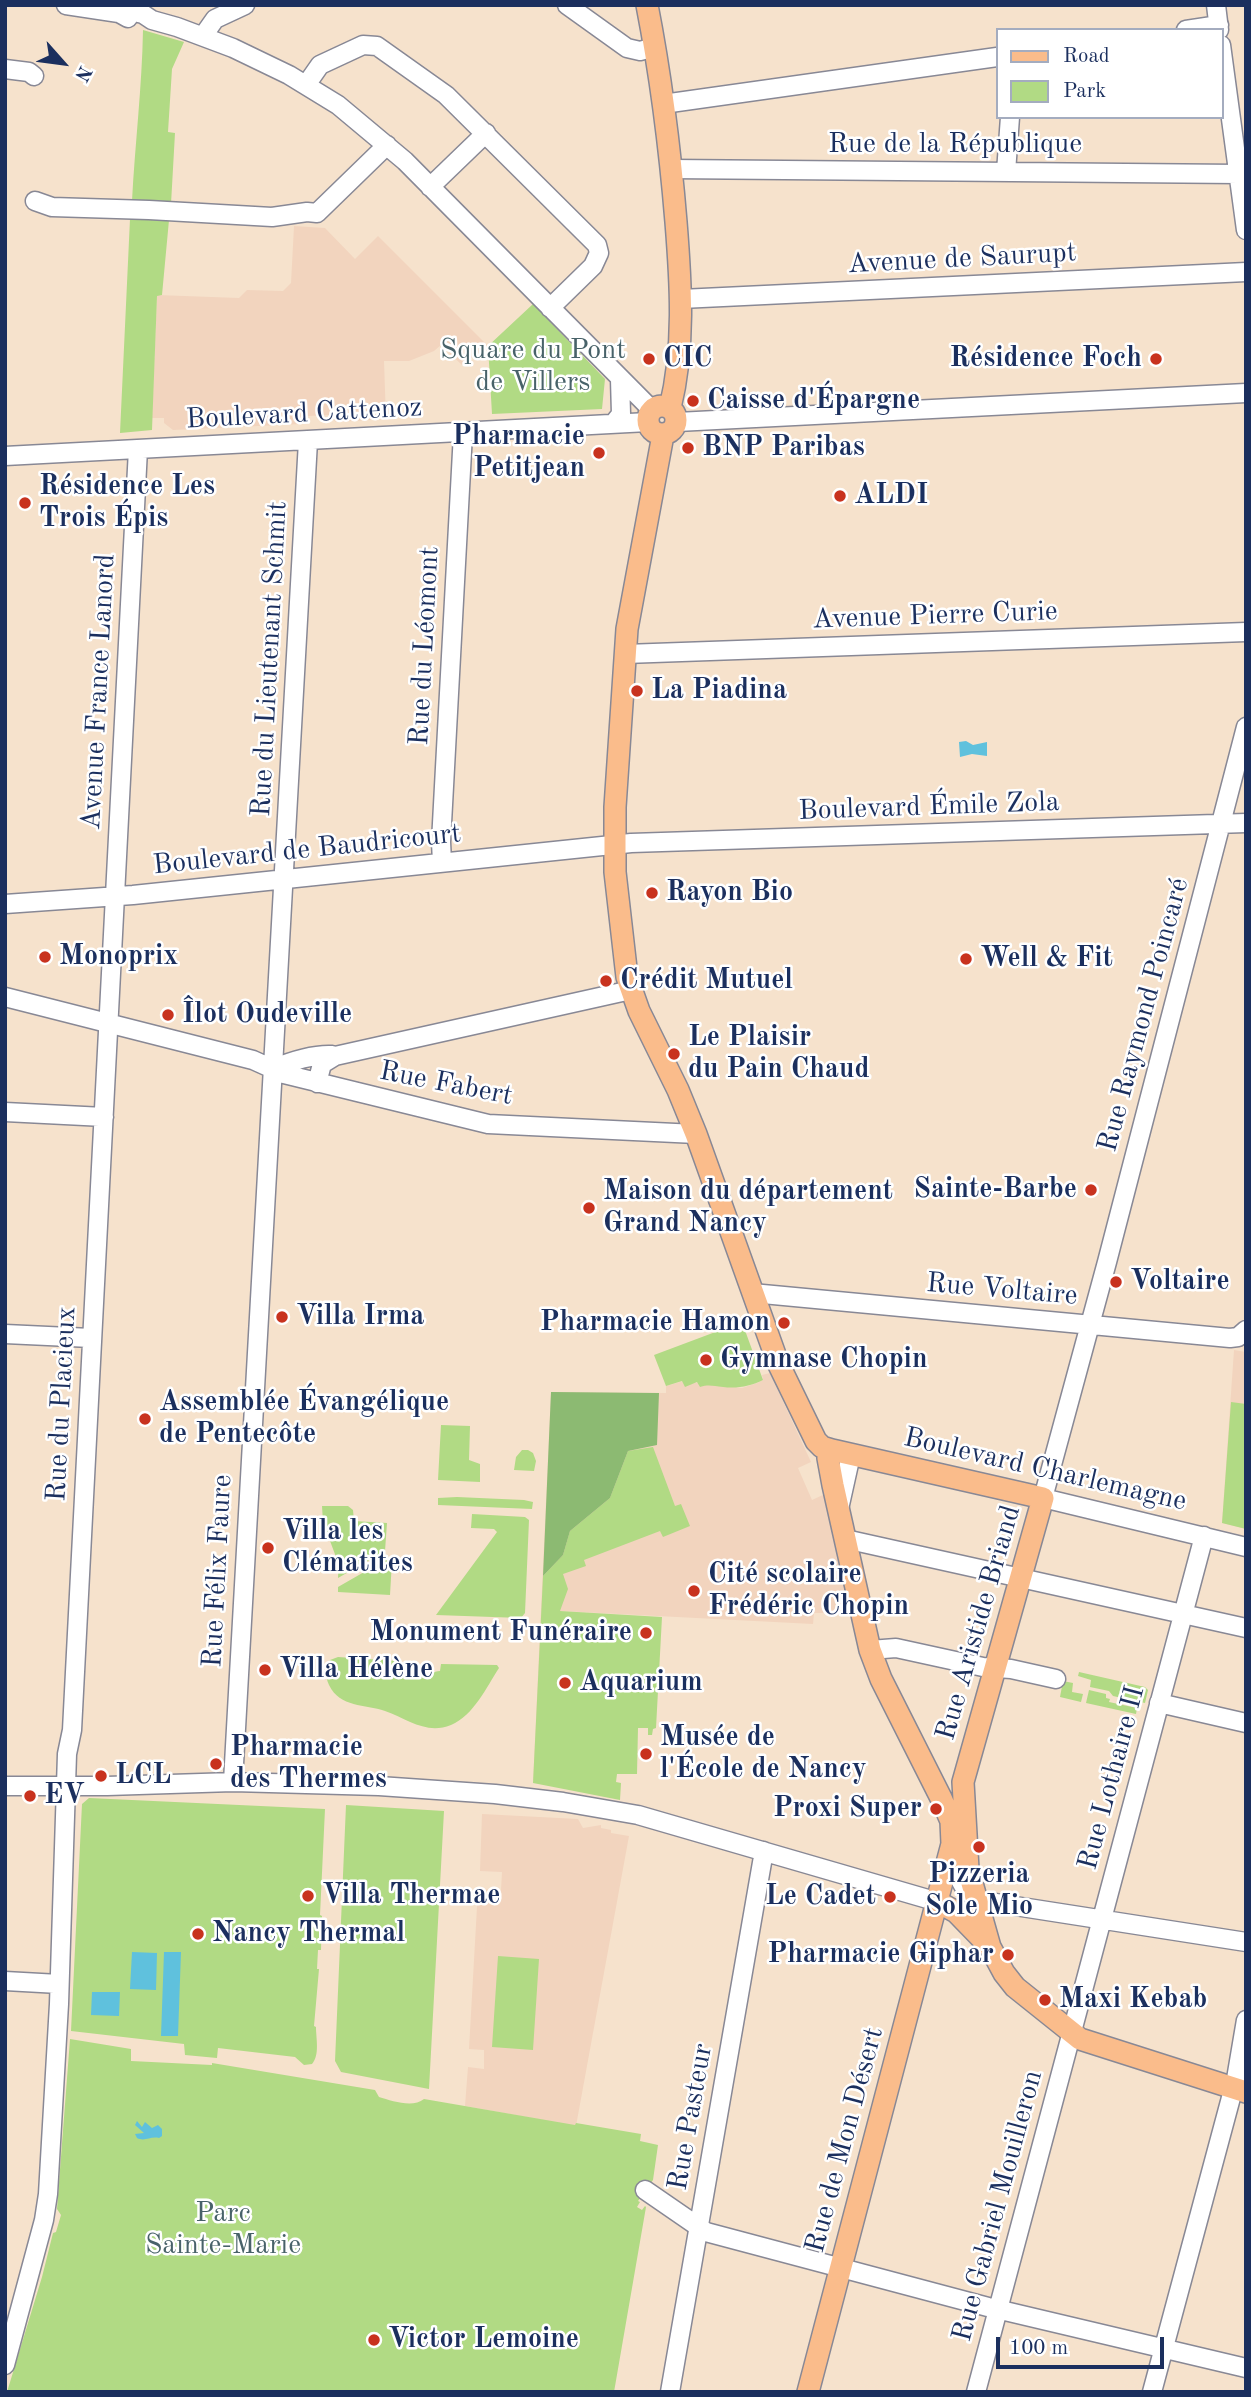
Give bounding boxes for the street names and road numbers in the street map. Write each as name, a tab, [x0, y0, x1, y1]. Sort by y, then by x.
street label: Rue de la République	[828, 128, 1082, 162]
street label: Avenue de Saurupt	[847, 236, 1077, 282]
street label: Boulevard Cattenoz	[185, 391, 423, 437]
street label: Rue du Lieutenant Schmit	[245, 500, 295, 818]
street label: Rue du Léomont	[403, 545, 447, 747]
street label: Avenue France Lanord	[75, 553, 123, 831]
street label: Avenue Pierre Curie	[812, 595, 1058, 637]
street label: Boulevard Émile Zola	[798, 786, 1060, 828]
street label: Boulevard de Baudricourt	[151, 817, 463, 883]
street label: Rue Raymond Poincaré	[1091, 874, 1197, 1156]
street label: Rue Fabert	[376, 1055, 516, 1113]
street label: Rue Voltaire	[925, 1267, 1079, 1313]
street label: Rue du Placieux	[40, 1305, 84, 1503]
street label: Boulevard Charlemagne	[900, 1421, 1190, 1519]
street label: Rue Félix Faure	[196, 1474, 240, 1668]
street label: Rue Aristide Briand	[929, 1502, 1029, 1744]
street label: Rue Lothaire II	[1071, 1682, 1153, 1874]
street label: Rue de Mon Désert	[799, 2023, 891, 2257]
street label: Rue Pasteur	[662, 2041, 720, 2193]
street label: Rue Gabriel Mouilleron	[946, 2067, 1050, 2345]

